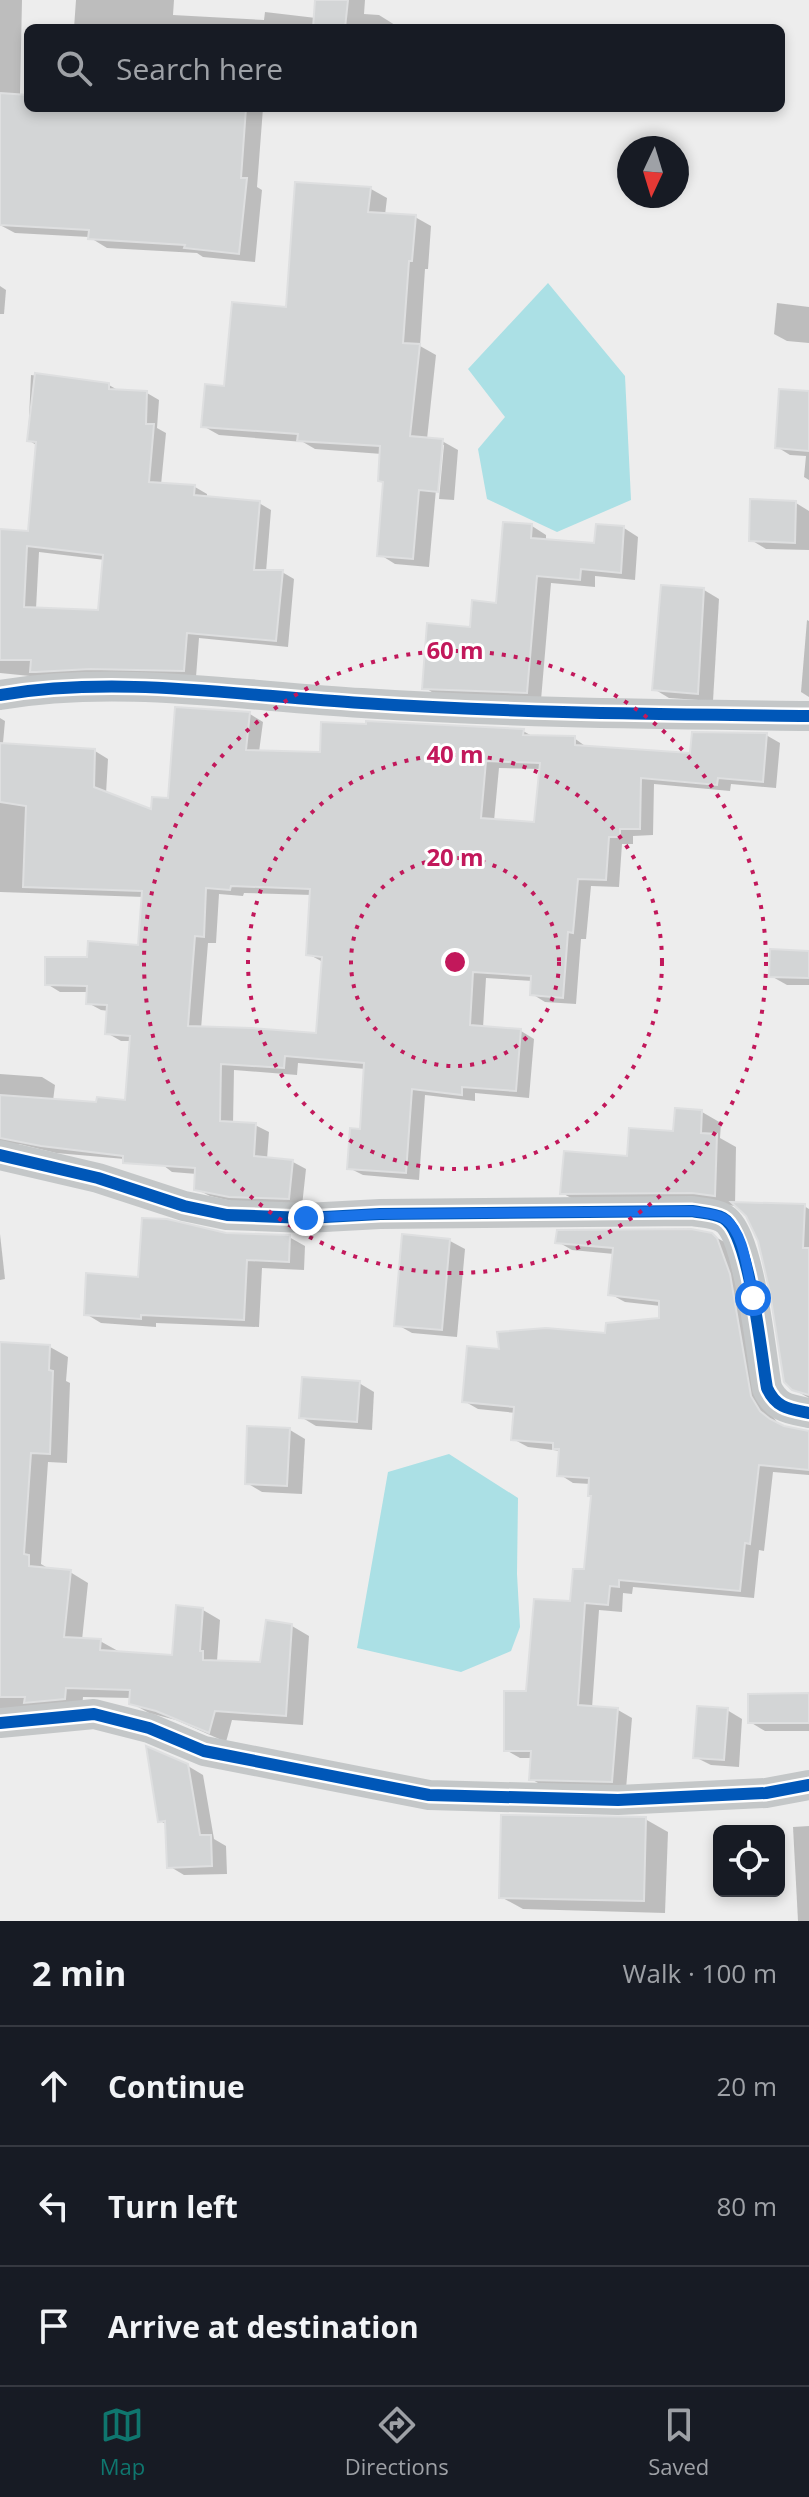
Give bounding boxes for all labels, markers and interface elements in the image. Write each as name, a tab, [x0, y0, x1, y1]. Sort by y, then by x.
search box	[24, 24, 785, 112]
icon: search	[52, 46, 96, 90]
text: Search here	[116, 48, 283, 89]
north arrow	[617, 136, 689, 208]
text: 60 m	[426, 633, 484, 666]
text: 40 m	[426, 737, 484, 770]
text: 20 m	[426, 840, 484, 873]
centre of rings	[441, 948, 469, 976]
route end	[288, 1200, 324, 1236]
route start	[735, 1280, 771, 1316]
map controls	[713, 1825, 785, 1897]
button: locate	[713, 1825, 785, 1897]
text: 2 min	[32, 1950, 126, 1996]
text: Walk · 100 m	[623, 1955, 777, 1991]
icon: ahead	[32, 2064, 76, 2108]
text: Continue	[108, 2066, 245, 2107]
text: 20 m	[716, 2068, 777, 2104]
icon: left	[32, 2184, 76, 2228]
text: Turn left	[108, 2186, 238, 2227]
text: 80 m	[716, 2188, 777, 2224]
icon: arrive	[32, 2304, 76, 2348]
text: Arrive at destination	[108, 2306, 419, 2347]
tab: Map	[100, 2403, 145, 2481]
tab: Directions	[345, 2403, 449, 2481]
tab: Saved	[648, 2403, 709, 2481]

